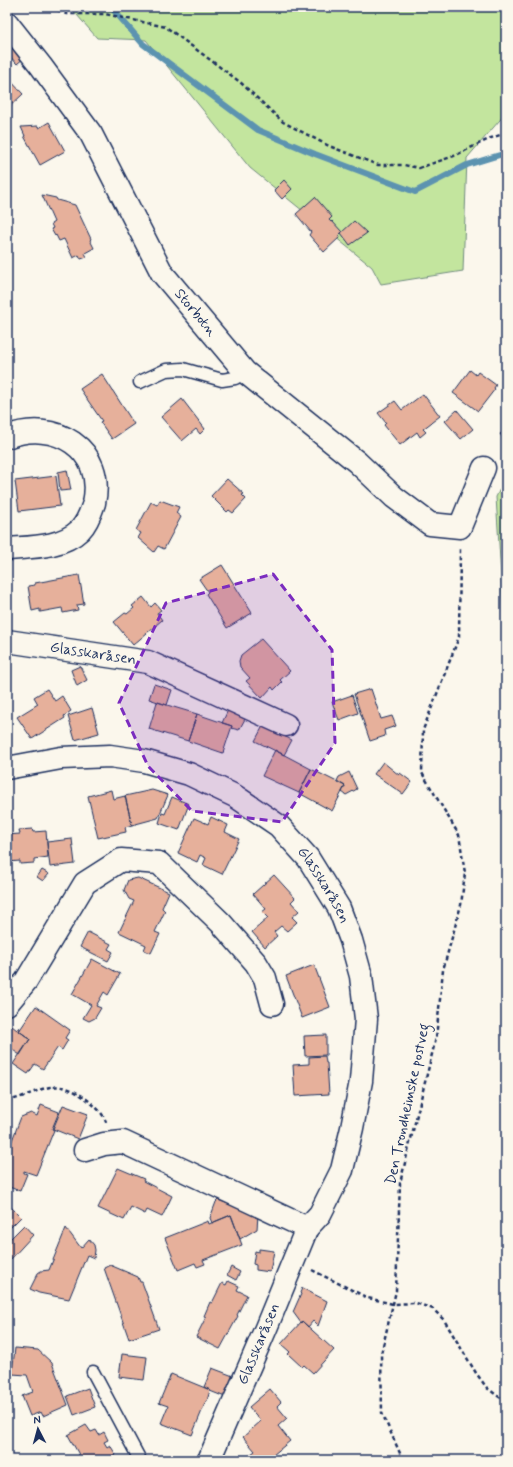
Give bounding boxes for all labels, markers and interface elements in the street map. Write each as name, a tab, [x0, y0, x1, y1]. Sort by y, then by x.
street label: Storbotn	[169, 284, 221, 341]
street label: Glasskaråsen	[49, 638, 137, 670]
street label: Glasskaråsen	[293, 842, 354, 926]
street label: Den Trondheimske postveg	[381, 1021, 436, 1187]
street label: Glasskaråsen	[233, 1300, 285, 1388]
north arrow	[18, 1409, 58, 1449]
text: N	[33, 1413, 41, 1427]

